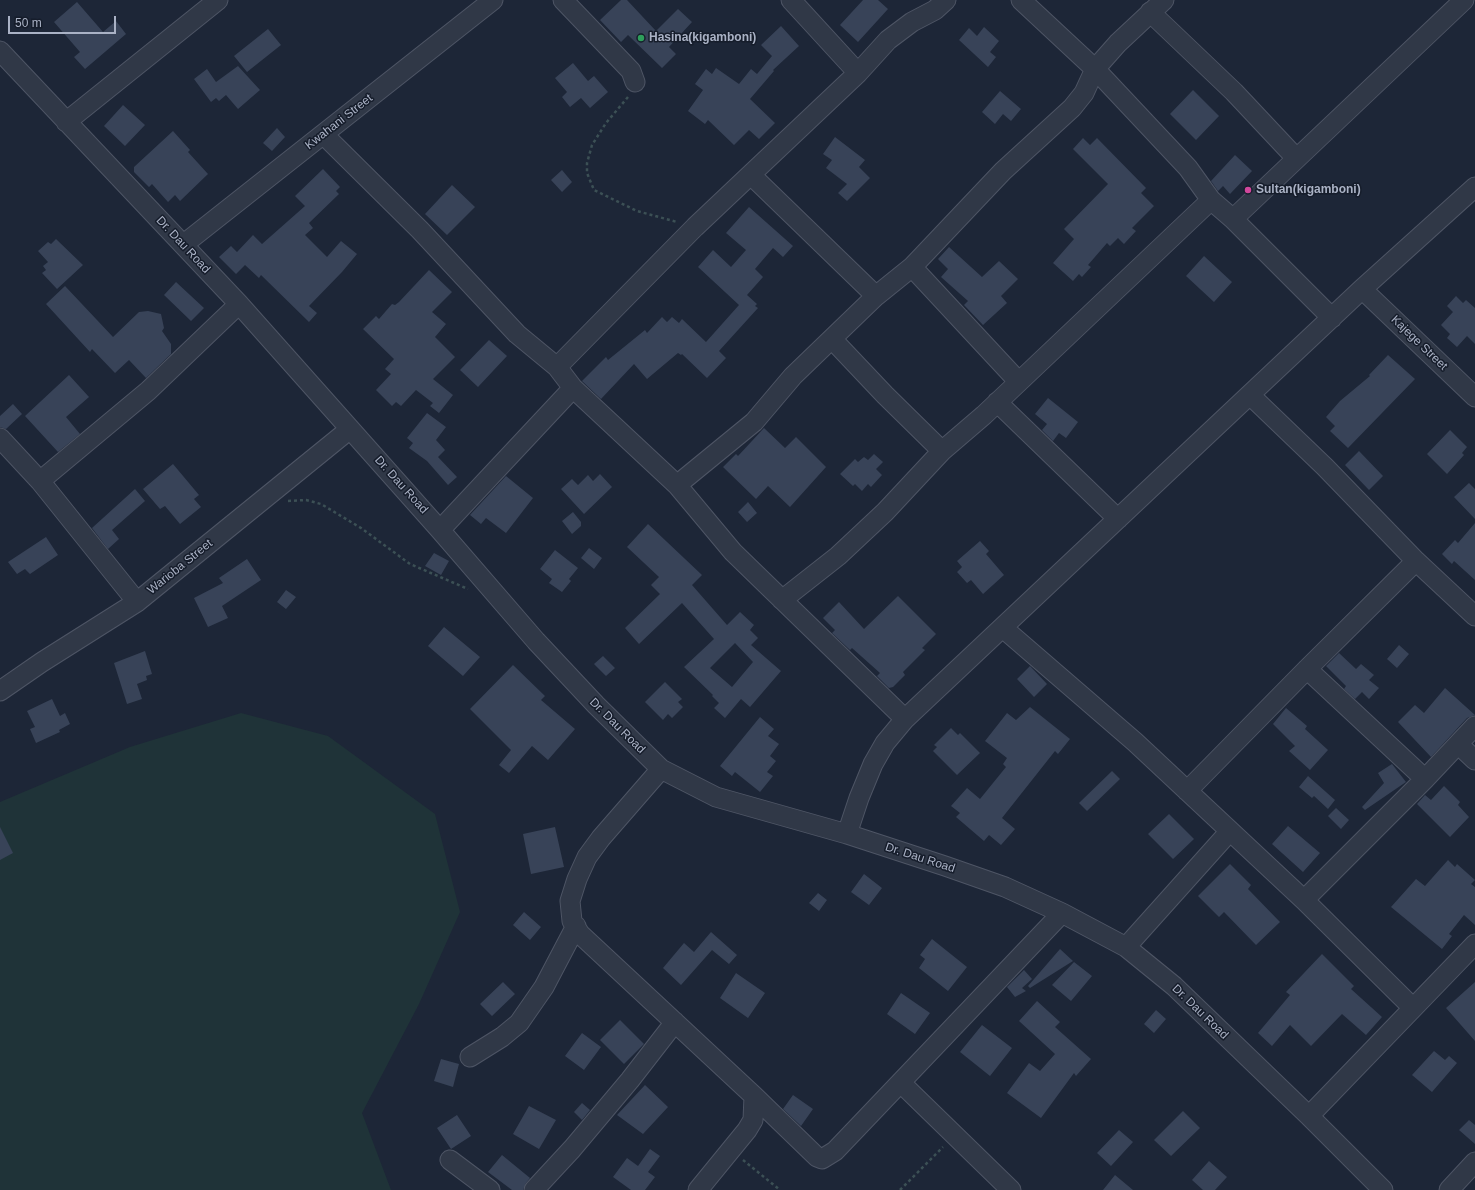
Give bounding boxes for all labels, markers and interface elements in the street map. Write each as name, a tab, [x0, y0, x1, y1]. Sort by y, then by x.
scale bar	[10, 8, 118, 34]
text: 50 m	[15, 16, 42, 30]
place label: Hasina(kigamboni)	[649, 31, 756, 45]
marker: Hasina(kigamboni)	[636, 33, 646, 43]
street label: Kwahani Street	[303, 91, 375, 153]
place label: Sultan(kigamboni)	[1256, 183, 1361, 197]
marker: Sultan(kigamboni)	[1243, 185, 1253, 195]
street label: Dr. Dau Road	[153, 214, 213, 276]
street label: Kajege Street	[1388, 313, 1450, 373]
street label: Dr. Dau Road	[371, 453, 431, 517]
street label: Warioba Street	[145, 536, 215, 598]
street label: Dr. Dau Road	[586, 695, 648, 757]
street label: Dr. Dau Road	[883, 840, 957, 876]
street label: Dr. Dau Road	[1169, 982, 1231, 1042]

